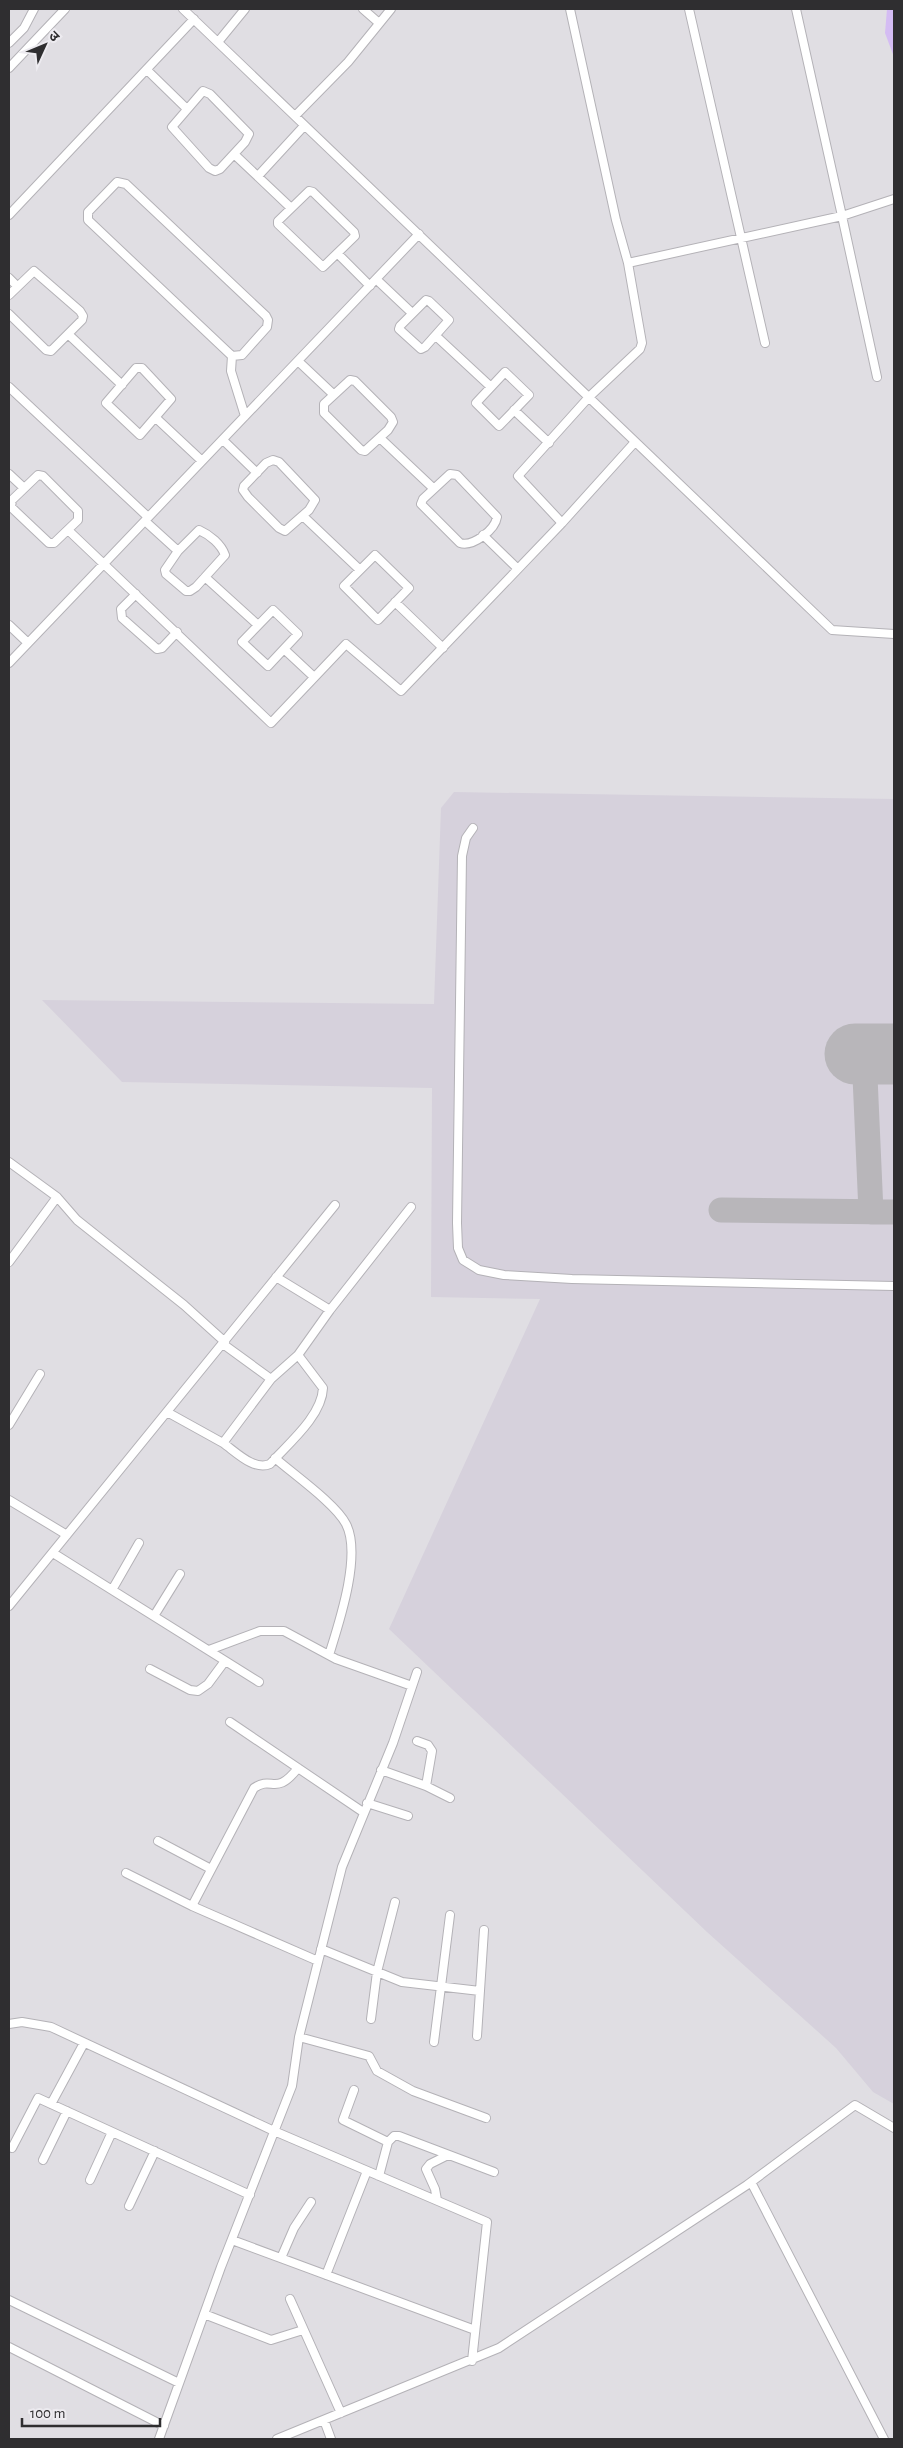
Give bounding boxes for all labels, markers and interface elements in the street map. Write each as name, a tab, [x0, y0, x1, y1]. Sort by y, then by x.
north arrow	[20, 20, 70, 70]
text: उ	[46, 29, 62, 45]
scale bar	[22, 2396, 160, 2428]
text: 100 m	[30, 2406, 65, 2421]

